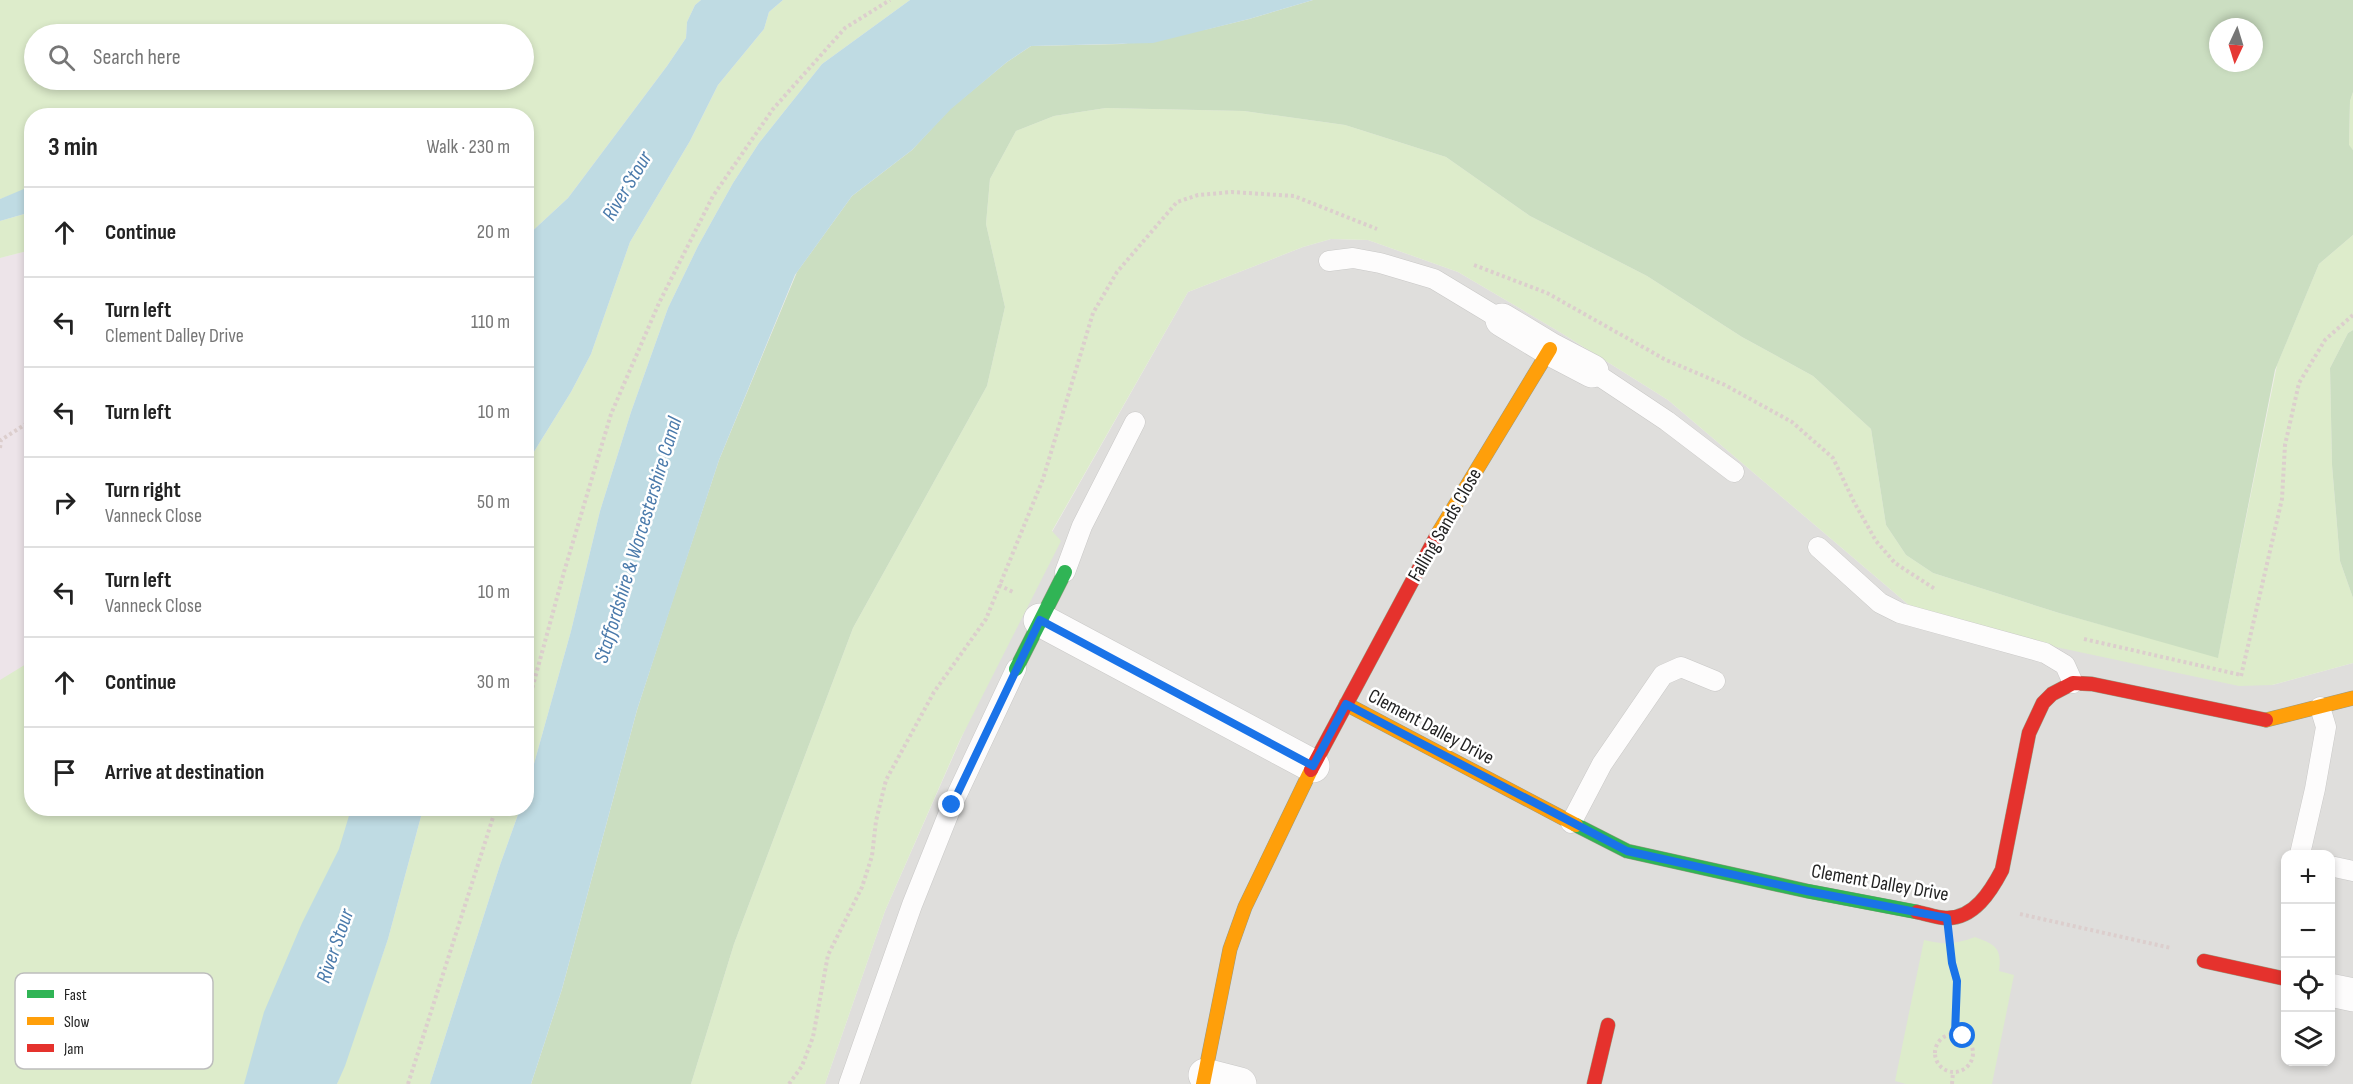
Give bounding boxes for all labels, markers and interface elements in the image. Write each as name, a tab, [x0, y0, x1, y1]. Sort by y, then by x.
north arrow	[2209, 18, 2263, 72]
search box	[24, 24, 534, 90]
icon: search	[45, 41, 78, 74]
text: Search here	[93, 44, 180, 71]
text: 3 min	[48, 132, 98, 163]
text: Walk · 230 m	[427, 135, 510, 159]
water label: River Stour	[597, 146, 658, 225]
icon: ahead	[48, 216, 81, 249]
text: Continue	[105, 219, 176, 246]
text: 20 m	[477, 220, 510, 244]
text: Turn left	[105, 297, 171, 324]
icon: left	[48, 306, 81, 339]
text: 110 m	[471, 310, 510, 334]
text: Clement Dalley Drive	[105, 324, 244, 348]
icon: left	[48, 396, 81, 429]
text: Turn left	[105, 399, 171, 426]
text: 10 m	[478, 400, 510, 424]
water label: Staffordshire & Worcestershire Canal	[589, 413, 688, 666]
street label: Falling Sands Close	[1403, 464, 1487, 586]
text: Turn right	[105, 477, 181, 504]
icon: right	[48, 486, 81, 519]
text: 50 m	[477, 490, 510, 514]
text: Vanneck Close	[105, 504, 202, 528]
text: Turn left	[105, 567, 171, 594]
icon: left	[48, 576, 81, 609]
text: 10 m	[478, 580, 510, 604]
text: Vanneck Close	[105, 594, 202, 618]
icon: ahead	[48, 666, 81, 699]
text: Continue	[105, 669, 176, 696]
text: 30 m	[477, 670, 510, 694]
street label: Clement Dalley Drive	[1364, 684, 1498, 770]
icon: arrive	[48, 756, 81, 789]
text: Arrive at destination	[105, 759, 264, 786]
route end	[938, 791, 964, 817]
map controls	[2281, 850, 2335, 1066]
button: +	[2281, 850, 2335, 904]
street label: Clement Dalley Drive	[1810, 859, 1950, 907]
button: −	[2281, 904, 2335, 958]
water label: River Stour	[311, 905, 360, 986]
button: locate	[2281, 958, 2335, 1012]
legend	[15, 973, 213, 1069]
text: Fast	[64, 986, 87, 1005]
button: layers	[2281, 1012, 2335, 1066]
text: Slow	[64, 1013, 89, 1032]
route start	[1949, 1022, 1975, 1048]
text: Jam	[63, 1040, 84, 1059]

